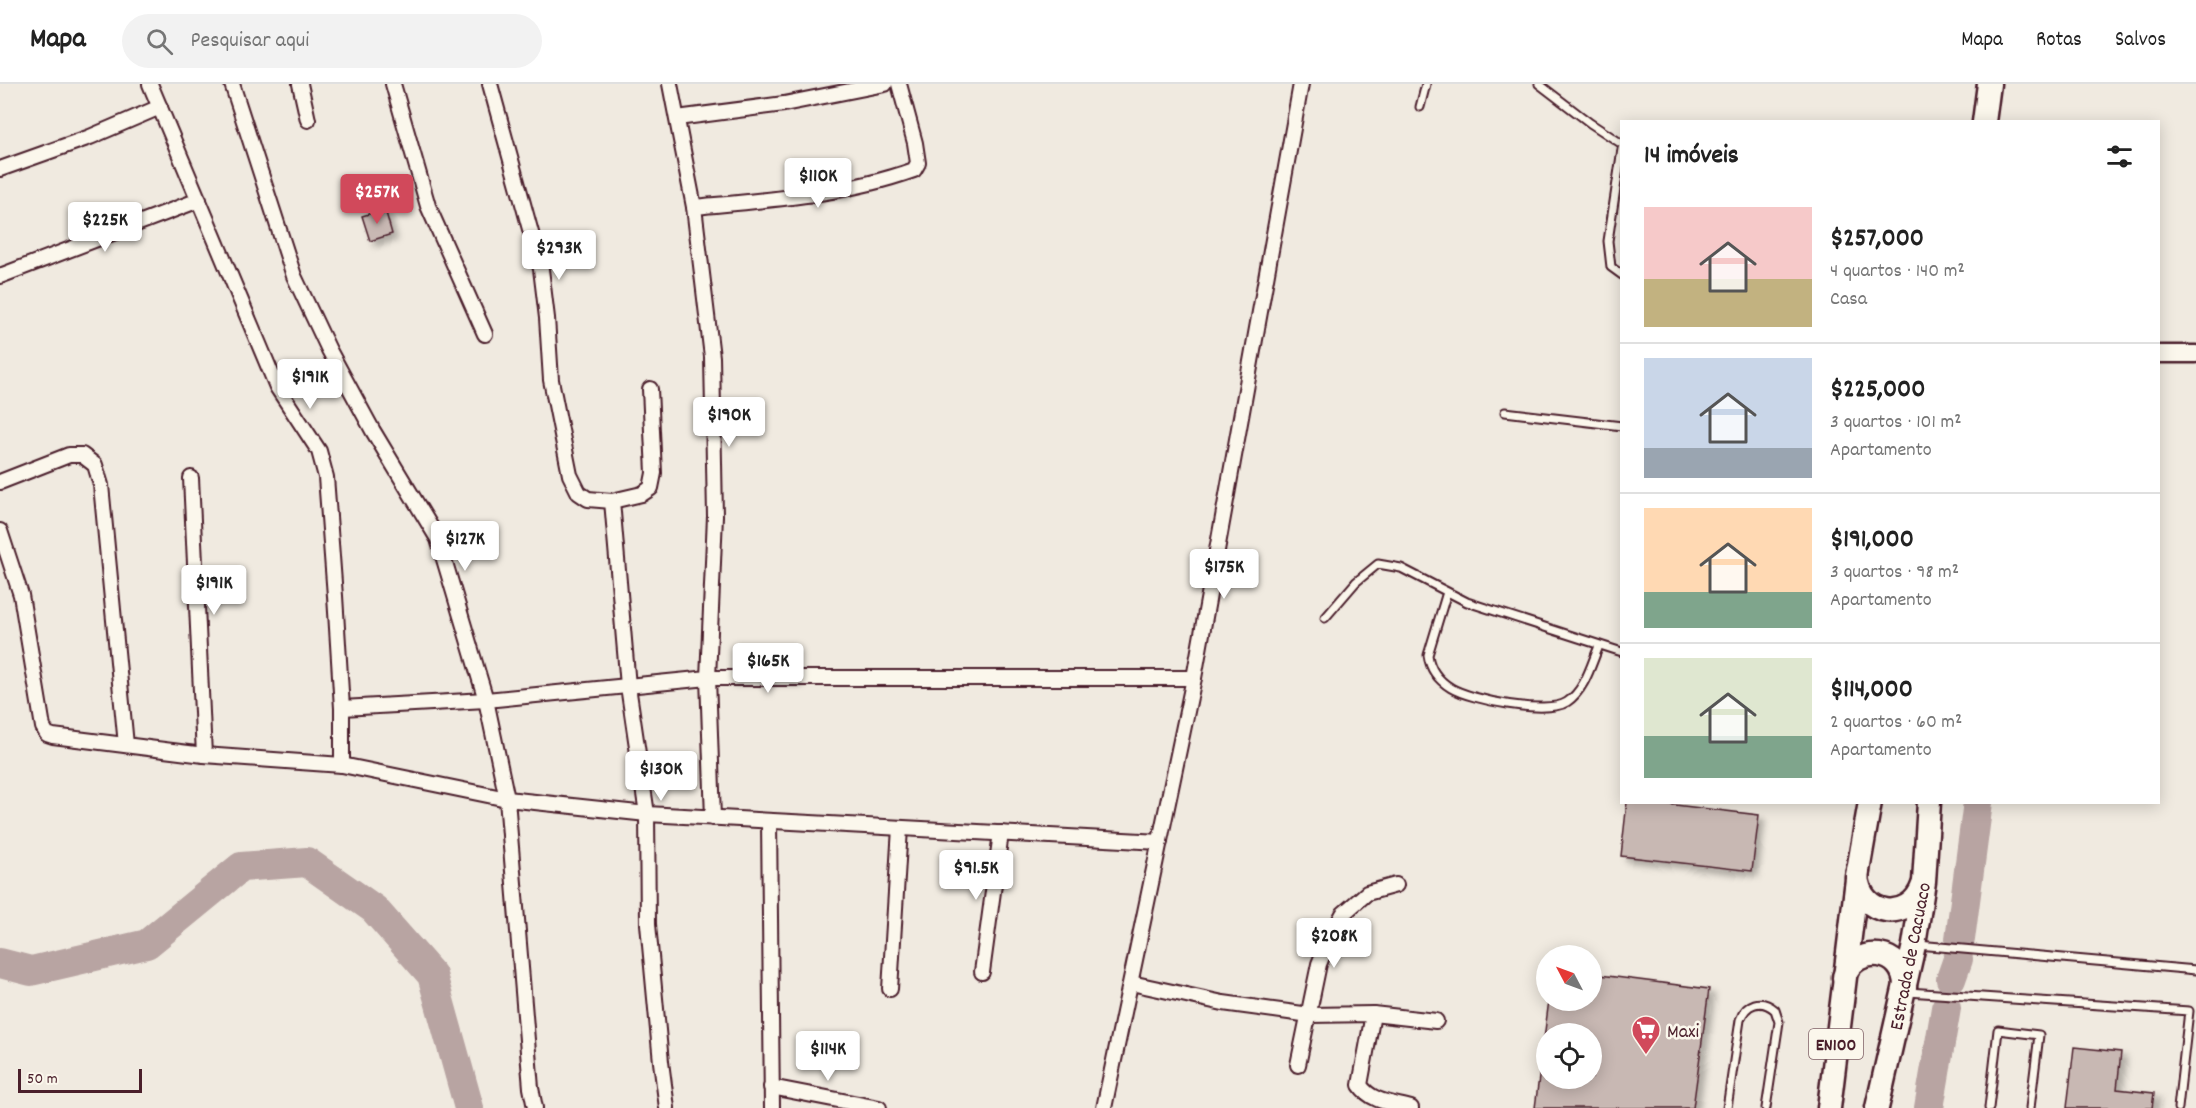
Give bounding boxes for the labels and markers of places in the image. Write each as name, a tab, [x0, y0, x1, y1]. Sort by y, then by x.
pin: $110K	[776, 158, 860, 209]
pin: $257K	[335, 174, 419, 225]
pin: $225K	[63, 202, 147, 253]
pin: $293K	[517, 230, 601, 281]
pin: $191K	[268, 359, 352, 410]
pin: $190K	[687, 397, 771, 448]
pin: $127K	[423, 521, 507, 572]
pin: $175K	[1182, 549, 1266, 600]
pin: $191K	[172, 565, 256, 616]
pin: $165K	[726, 643, 810, 694]
pin: $130K	[619, 751, 703, 802]
pin: $91.5K	[927, 850, 1025, 901]
pin: $208K	[1292, 918, 1376, 969]
supermarket icon: Maxi	[1630, 1014, 1662, 1056]
place label: Maxi	[1667, 1019, 1700, 1047]
pin: $114K	[786, 1031, 870, 1082]

